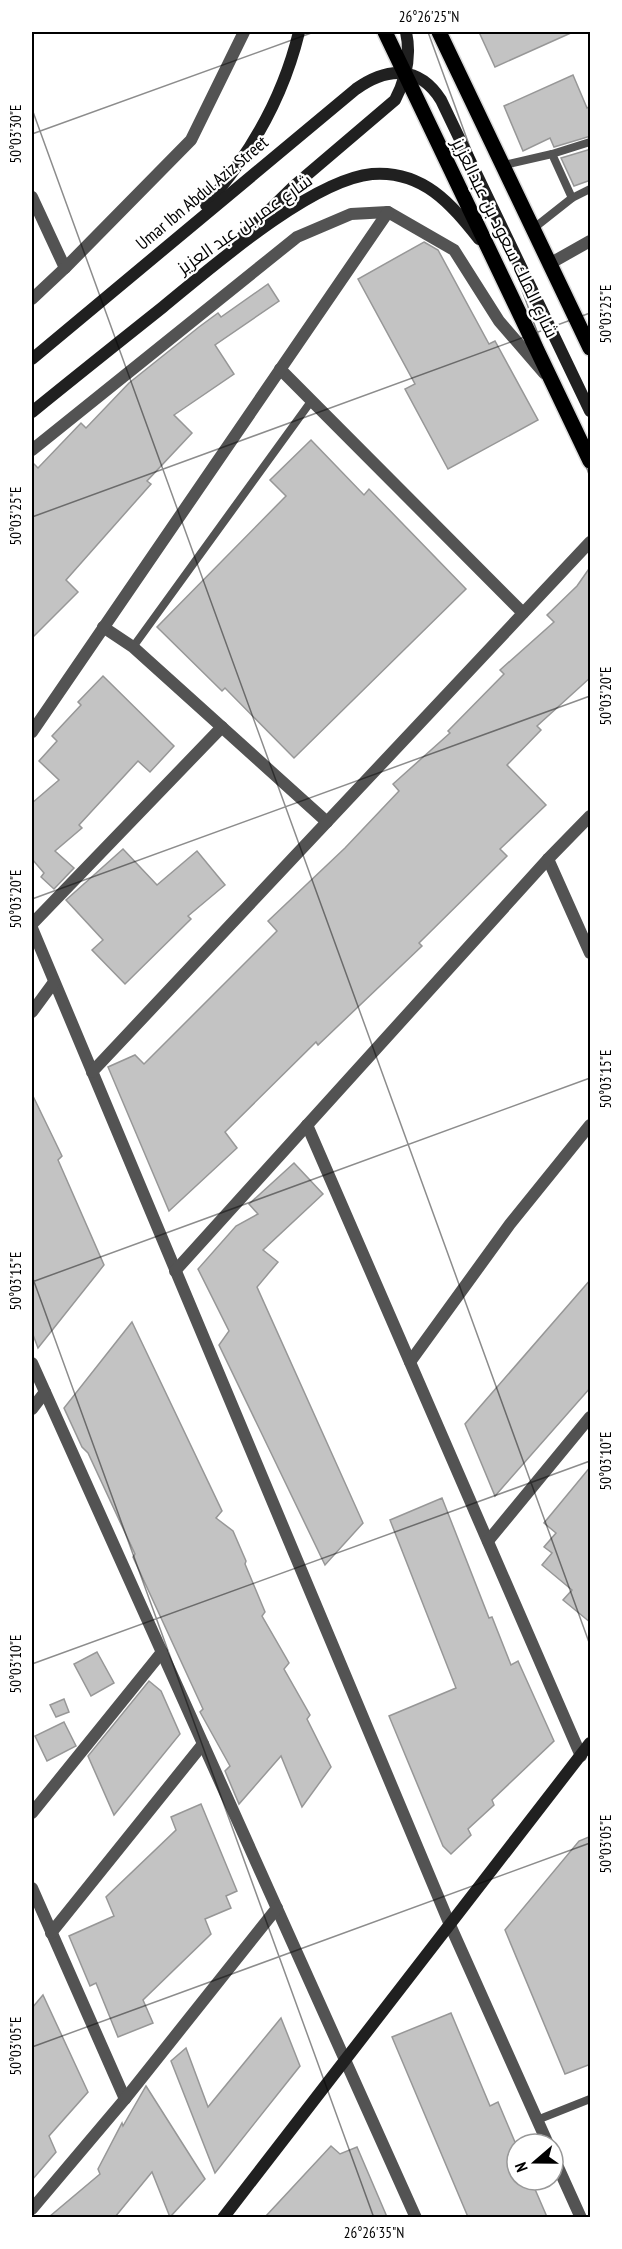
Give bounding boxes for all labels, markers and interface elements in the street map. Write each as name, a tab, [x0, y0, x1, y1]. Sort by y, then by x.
text: 26°26'25"N	[399, 7, 459, 26]
text: 50°03'30"E	[6, 104, 25, 164]
street label: Umar Ibn Abdul Aziz Street	[131, 131, 272, 255]
street label: شارع الملك سعود بن عبدالعزيز	[446, 133, 564, 342]
street label: شارع عمر بن عبد العزيز	[172, 168, 317, 280]
text: 50°03'25"E	[596, 284, 615, 344]
text: 50°03'25"E	[6, 486, 25, 546]
text: 50°03'20"E	[596, 666, 615, 726]
text: 50°03'20"E	[6, 869, 25, 929]
text: 50°03'15"E	[596, 1049, 615, 1109]
text: 50°03'15"E	[6, 1251, 25, 1311]
text: 50°03'10"E	[596, 1431, 615, 1491]
text: 50°03'10"E	[6, 1634, 25, 1694]
text: 50°03'05"E	[596, 1814, 615, 1874]
text: 50°03'05"E	[6, 2016, 25, 2076]
north arrow	[505, 2132, 565, 2192]
text: N	[510, 2160, 532, 2175]
text: 26°26'35"N	[344, 2223, 404, 2242]

